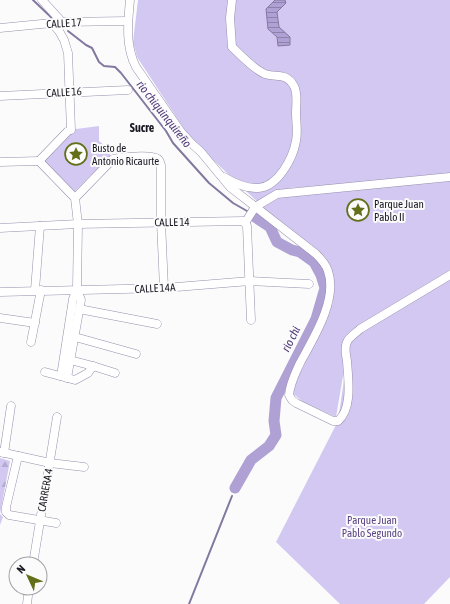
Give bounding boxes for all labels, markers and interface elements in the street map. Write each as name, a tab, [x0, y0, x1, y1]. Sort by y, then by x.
street label: CALLE 17	[46, 16, 82, 30]
water label: rio chiquinquireño	[134, 78, 195, 151]
street label: CALLE 16	[46, 85, 82, 99]
district label: Sucre	[130, 121, 155, 135]
place icon: Busto de Antonio Ricaurte	[63, 141, 89, 167]
place label: Busto de Antonio Ricaurte	[92, 142, 159, 167]
place icon: Parque Juan Pablo II	[345, 197, 371, 223]
place label: Parque Juan Pablo II	[374, 198, 424, 223]
street label: CALLE 14	[154, 216, 190, 228]
street label: CALLE 14A	[134, 281, 176, 295]
water label: rio chi	[279, 324, 303, 354]
street label: CARRERA 4	[35, 467, 55, 513]
park label: Parque Juan Pablo Segundo	[342, 514, 402, 539]
north arrow	[8, 556, 48, 596]
text: N	[14, 563, 27, 576]

